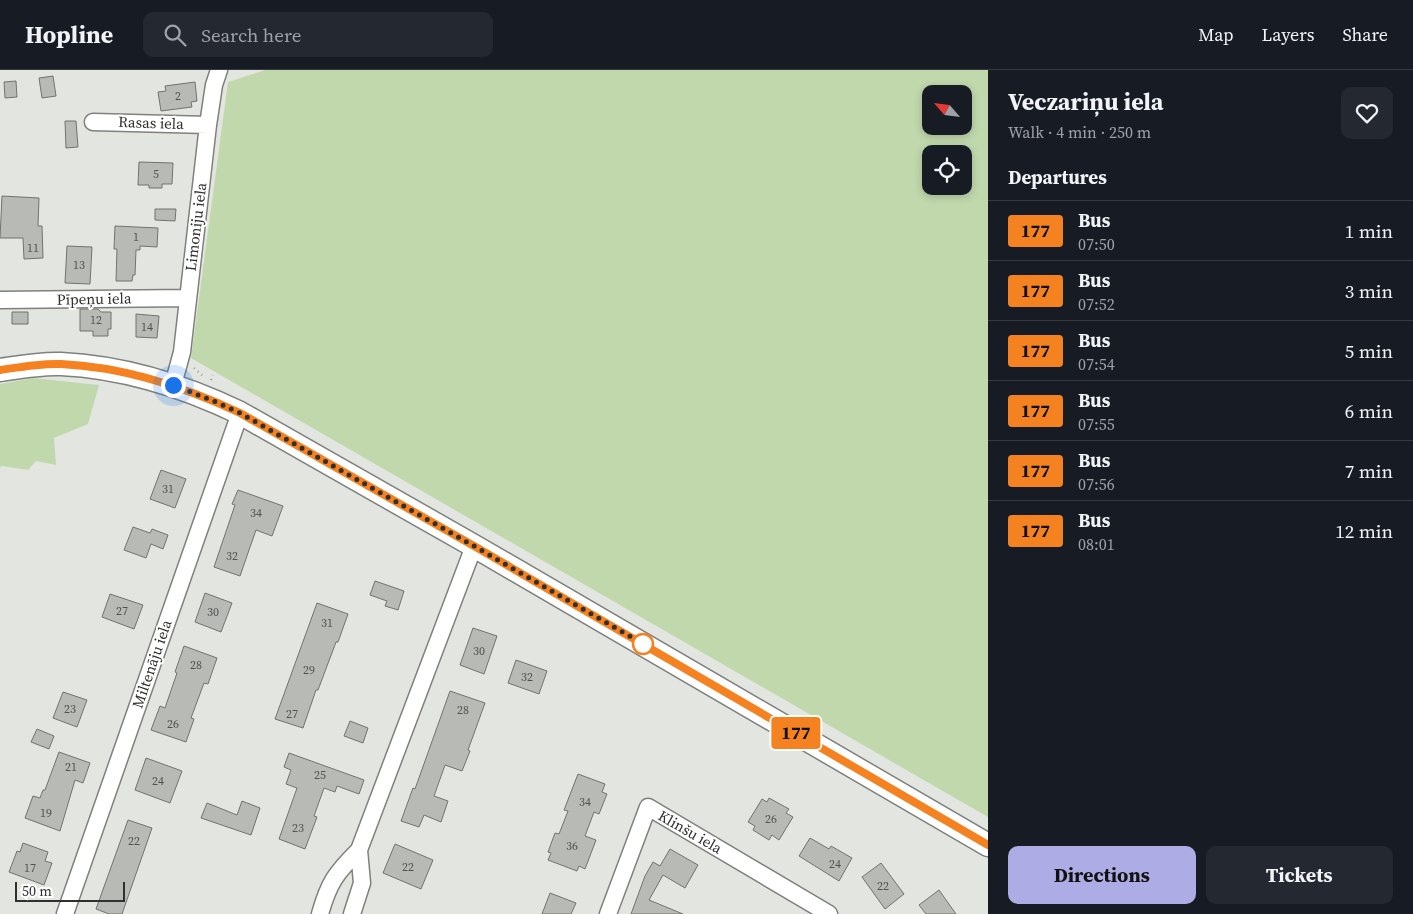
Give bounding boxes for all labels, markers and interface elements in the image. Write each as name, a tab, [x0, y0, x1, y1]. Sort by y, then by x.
search box	[143, 12, 493, 57]
text: Hopline	[25, 18, 113, 51]
icon: search	[161, 21, 189, 49]
text: Search here	[201, 22, 301, 48]
text: Map	[1198, 22, 1233, 47]
text: Layers	[1261, 22, 1314, 47]
text: Share	[1342, 22, 1388, 47]
north arrow	[922, 85, 972, 135]
map controls	[922, 85, 972, 195]
text: Veczariņu iela	[1008, 85, 1164, 118]
button: heart	[1341, 87, 1393, 139]
house number: 2	[175, 88, 181, 104]
street label: Rasas iela	[118, 111, 184, 134]
text: Walk · 4 min · 250 m	[1008, 121, 1151, 143]
button: locate	[922, 145, 972, 195]
text: Departures	[1008, 164, 1107, 190]
house number: 5	[153, 166, 159, 182]
street label: Limoniju iela	[180, 181, 211, 272]
text: Bus	[1078, 207, 1110, 233]
text: 177	[1021, 218, 1050, 243]
text: 1 min	[1345, 218, 1393, 244]
house number: 1	[133, 229, 139, 245]
text: 07:50	[1078, 233, 1115, 255]
house number: 11	[27, 240, 39, 256]
house number: 13	[73, 257, 85, 273]
text: Bus	[1078, 267, 1110, 293]
text: 177	[1021, 278, 1050, 303]
text: 3 min	[1345, 278, 1393, 304]
street label: Pīpeņu iela	[56, 287, 132, 310]
text: 07:52	[1078, 293, 1115, 315]
house number: 12	[90, 312, 102, 328]
house number: 14	[141, 319, 153, 335]
text: Bus	[1078, 327, 1110, 353]
text: 177	[1021, 338, 1050, 363]
text: 5 min	[1345, 338, 1393, 364]
text: 07:54	[1078, 353, 1115, 375]
your location	[161, 373, 186, 398]
text: Bus	[1078, 387, 1110, 413]
text: 177	[1021, 398, 1050, 423]
text: 6 min	[1345, 398, 1393, 424]
text: 07:55	[1078, 413, 1115, 435]
text: Bus	[1078, 447, 1110, 473]
text: 177	[1021, 458, 1050, 483]
text: 7 min	[1345, 458, 1393, 484]
text: 07:56	[1078, 473, 1115, 495]
house number: 31	[162, 481, 174, 497]
house number: 34	[250, 505, 262, 521]
text: Bus	[1078, 507, 1110, 533]
text: 177	[1021, 518, 1050, 543]
text: 12 min	[1335, 518, 1393, 544]
text: 08:01	[1078, 533, 1115, 555]
house number: 32	[226, 548, 238, 564]
house number: 27	[116, 603, 128, 619]
house number: 30	[207, 604, 219, 620]
house number: 31	[321, 615, 333, 631]
street label: Miltenāju iela	[127, 617, 177, 711]
unlabelled marker	[632, 633, 654, 655]
house number: 30	[473, 643, 485, 659]
house number: 28	[190, 657, 202, 673]
house number: 29	[303, 662, 315, 678]
house number: 32	[521, 669, 533, 685]
house number: 23	[64, 701, 76, 717]
house number: 28	[457, 702, 469, 718]
house number: 27	[286, 706, 298, 722]
house number: 26	[167, 716, 179, 732]
line badge: 177	[767, 717, 825, 749]
text: 177	[781, 720, 811, 745]
house number: 21	[65, 759, 77, 775]
house number: 25	[314, 767, 326, 783]
house number: 24	[152, 773, 164, 789]
house number: 34	[579, 794, 591, 810]
house number: 19	[40, 805, 52, 821]
street label: Klinšu iela	[654, 805, 726, 859]
house number: 26	[765, 811, 777, 827]
house number: 23	[292, 820, 304, 836]
house number: 22	[128, 833, 140, 849]
house number: 36	[566, 838, 578, 854]
button: Directions	[1008, 846, 1196, 904]
button: Tickets	[1206, 846, 1393, 904]
house number: 24	[829, 856, 841, 872]
house number: 22	[402, 859, 414, 875]
house number: 17	[24, 860, 36, 876]
house number: 22	[877, 878, 889, 894]
scale bar	[15, 879, 125, 902]
text: 50 m	[22, 881, 52, 901]

